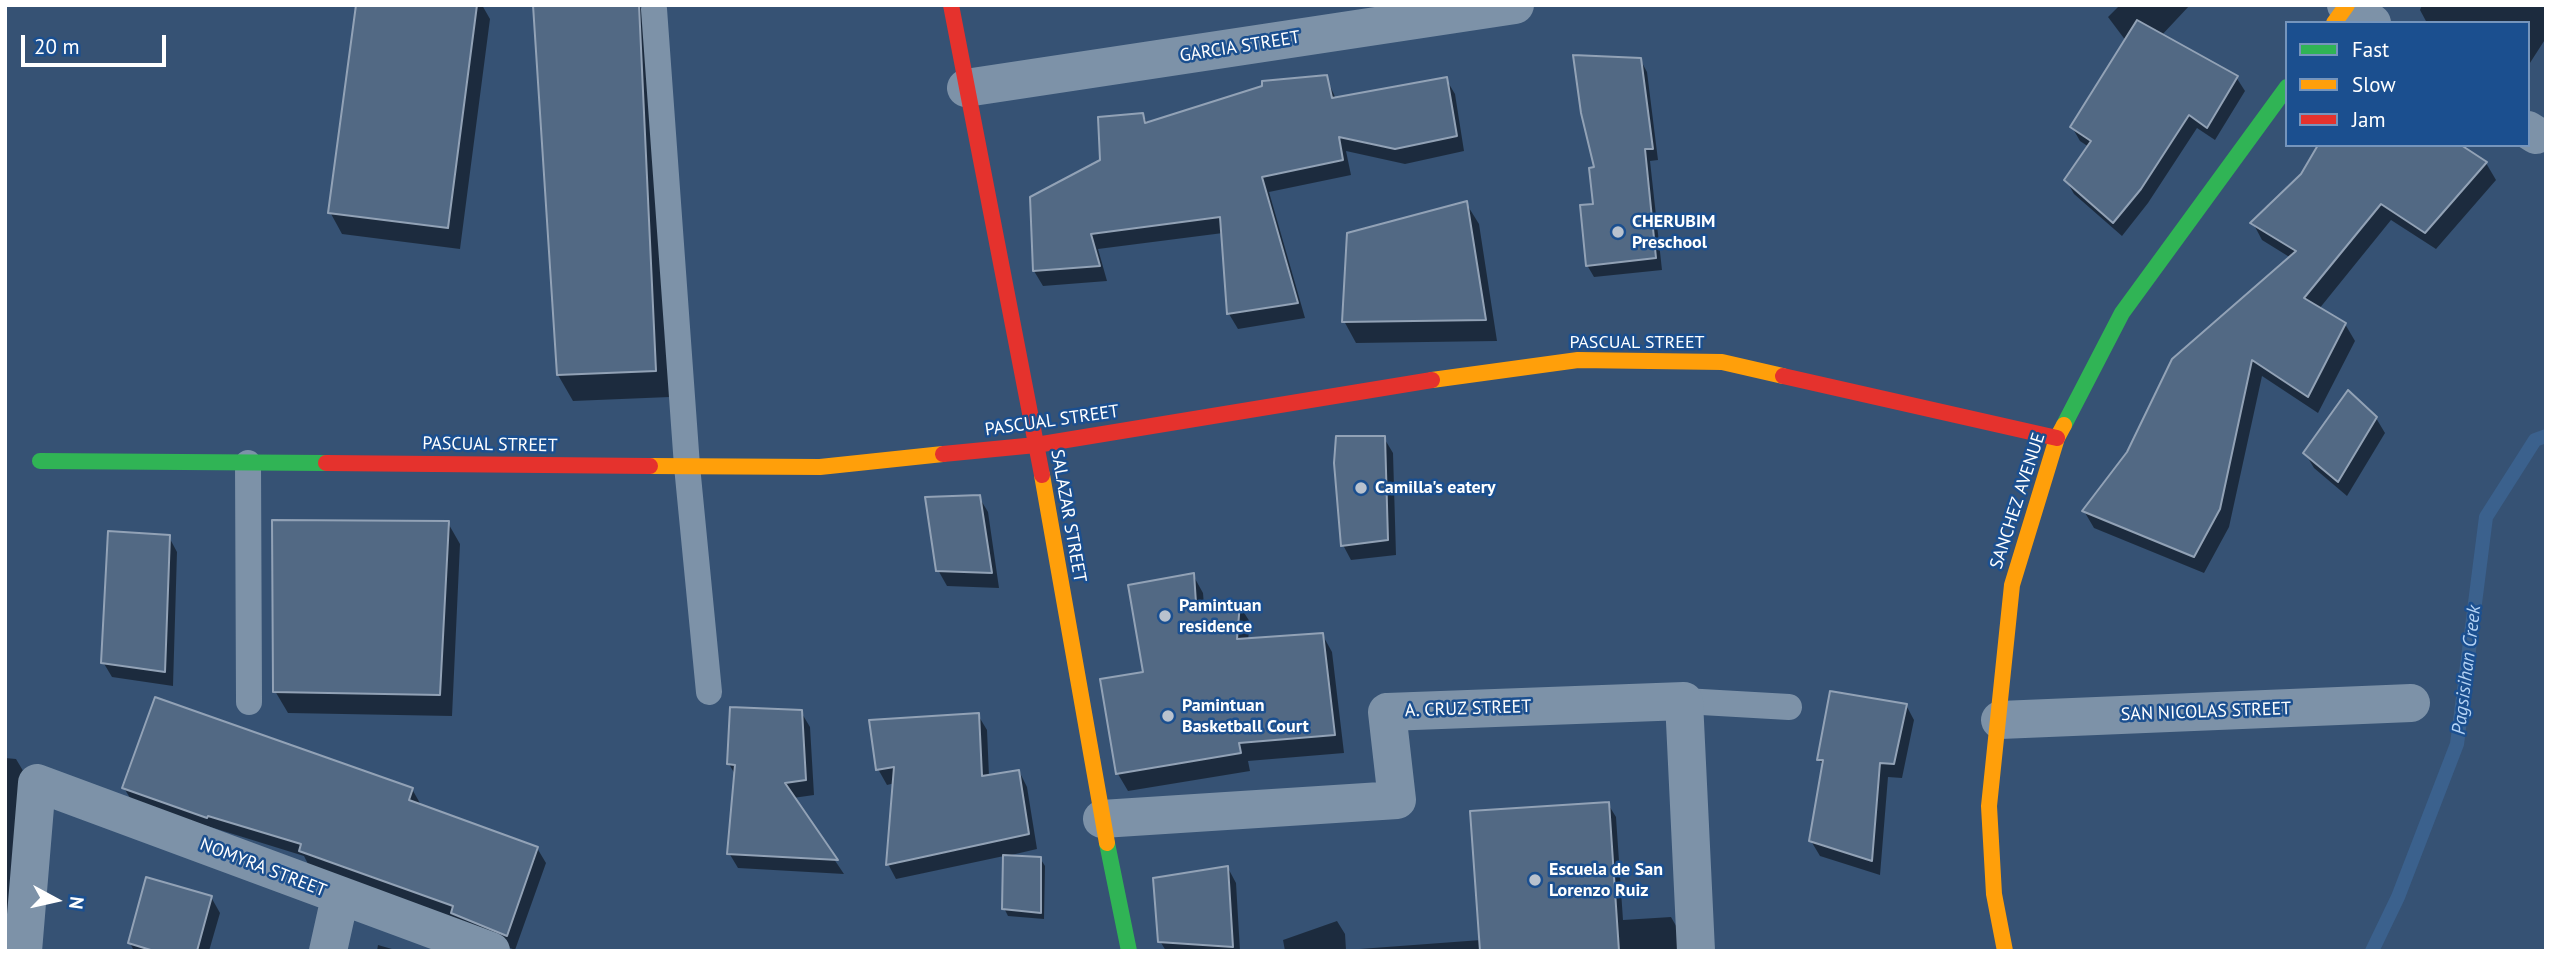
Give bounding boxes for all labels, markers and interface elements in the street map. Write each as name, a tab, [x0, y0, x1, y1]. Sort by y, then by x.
scale bar	[24, 21, 170, 65]
legend	[2285, 21, 2530, 147]
street label: GARCIA STREET	[1178, 27, 1302, 67]
text: 20 m	[34, 33, 80, 60]
text: Fast	[2352, 36, 2389, 63]
text: Slow	[2352, 71, 2396, 98]
text: Jam	[2352, 106, 2386, 133]
place label: CHERUBIM Preschool	[1632, 211, 1715, 254]
marker: CHERUBIM Preschool	[1610, 224, 1626, 240]
street label: PASCUAL STREET	[1569, 332, 1705, 354]
street label: PASCUAL STREET	[984, 401, 1120, 441]
street label: SANCHEZ AVENUE	[1986, 430, 2050, 572]
street label: PASCUAL STREET	[422, 433, 558, 457]
street label: SALAZAR STREET	[1046, 448, 1090, 584]
place label: Camilla's eatery	[1375, 477, 1496, 499]
marker: Camilla's eatery	[1353, 480, 1369, 496]
place label: Pamintuan residence	[1179, 595, 1262, 638]
water label: Pagsisihan Creek	[2448, 604, 2486, 736]
marker: Pamintuan residence	[1157, 608, 1173, 624]
place label: Pamintuan Basketball Court	[1182, 695, 1309, 738]
street label: A. CRUZ STREET	[1404, 696, 1532, 722]
street label: SAN NICOLAS STREET	[2121, 698, 2291, 726]
marker: Pamintuan Basketball Court	[1160, 708, 1176, 724]
street label: NOMYRA STREET	[197, 834, 329, 902]
place label: Escuela de San Lorenzo Ruiz	[1549, 859, 1663, 902]
north arrow	[21, 865, 91, 935]
marker: Escuela de San Lorenzo Ruiz	[1527, 872, 1543, 888]
text: N	[64, 895, 90, 911]

